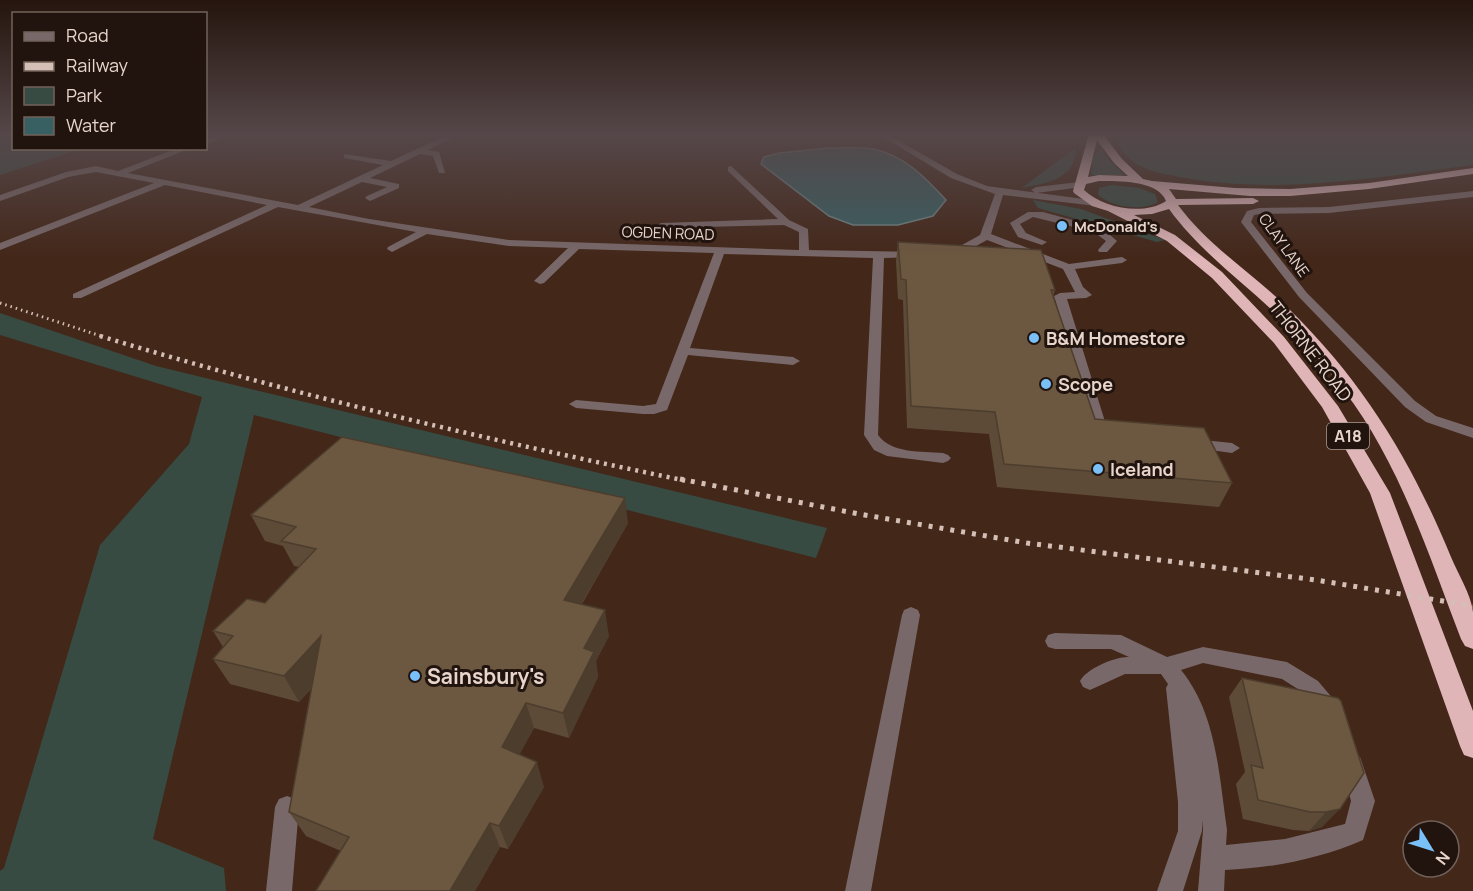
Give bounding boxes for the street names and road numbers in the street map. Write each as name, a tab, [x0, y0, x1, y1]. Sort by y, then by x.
street label: CLAY LANE	[1254, 209, 1314, 281]
street label: OGDEN ROAD	[621, 221, 715, 245]
street label: THORNE ROAD	[1264, 296, 1358, 406]
road number: A18	[1327, 423, 1369, 449]

